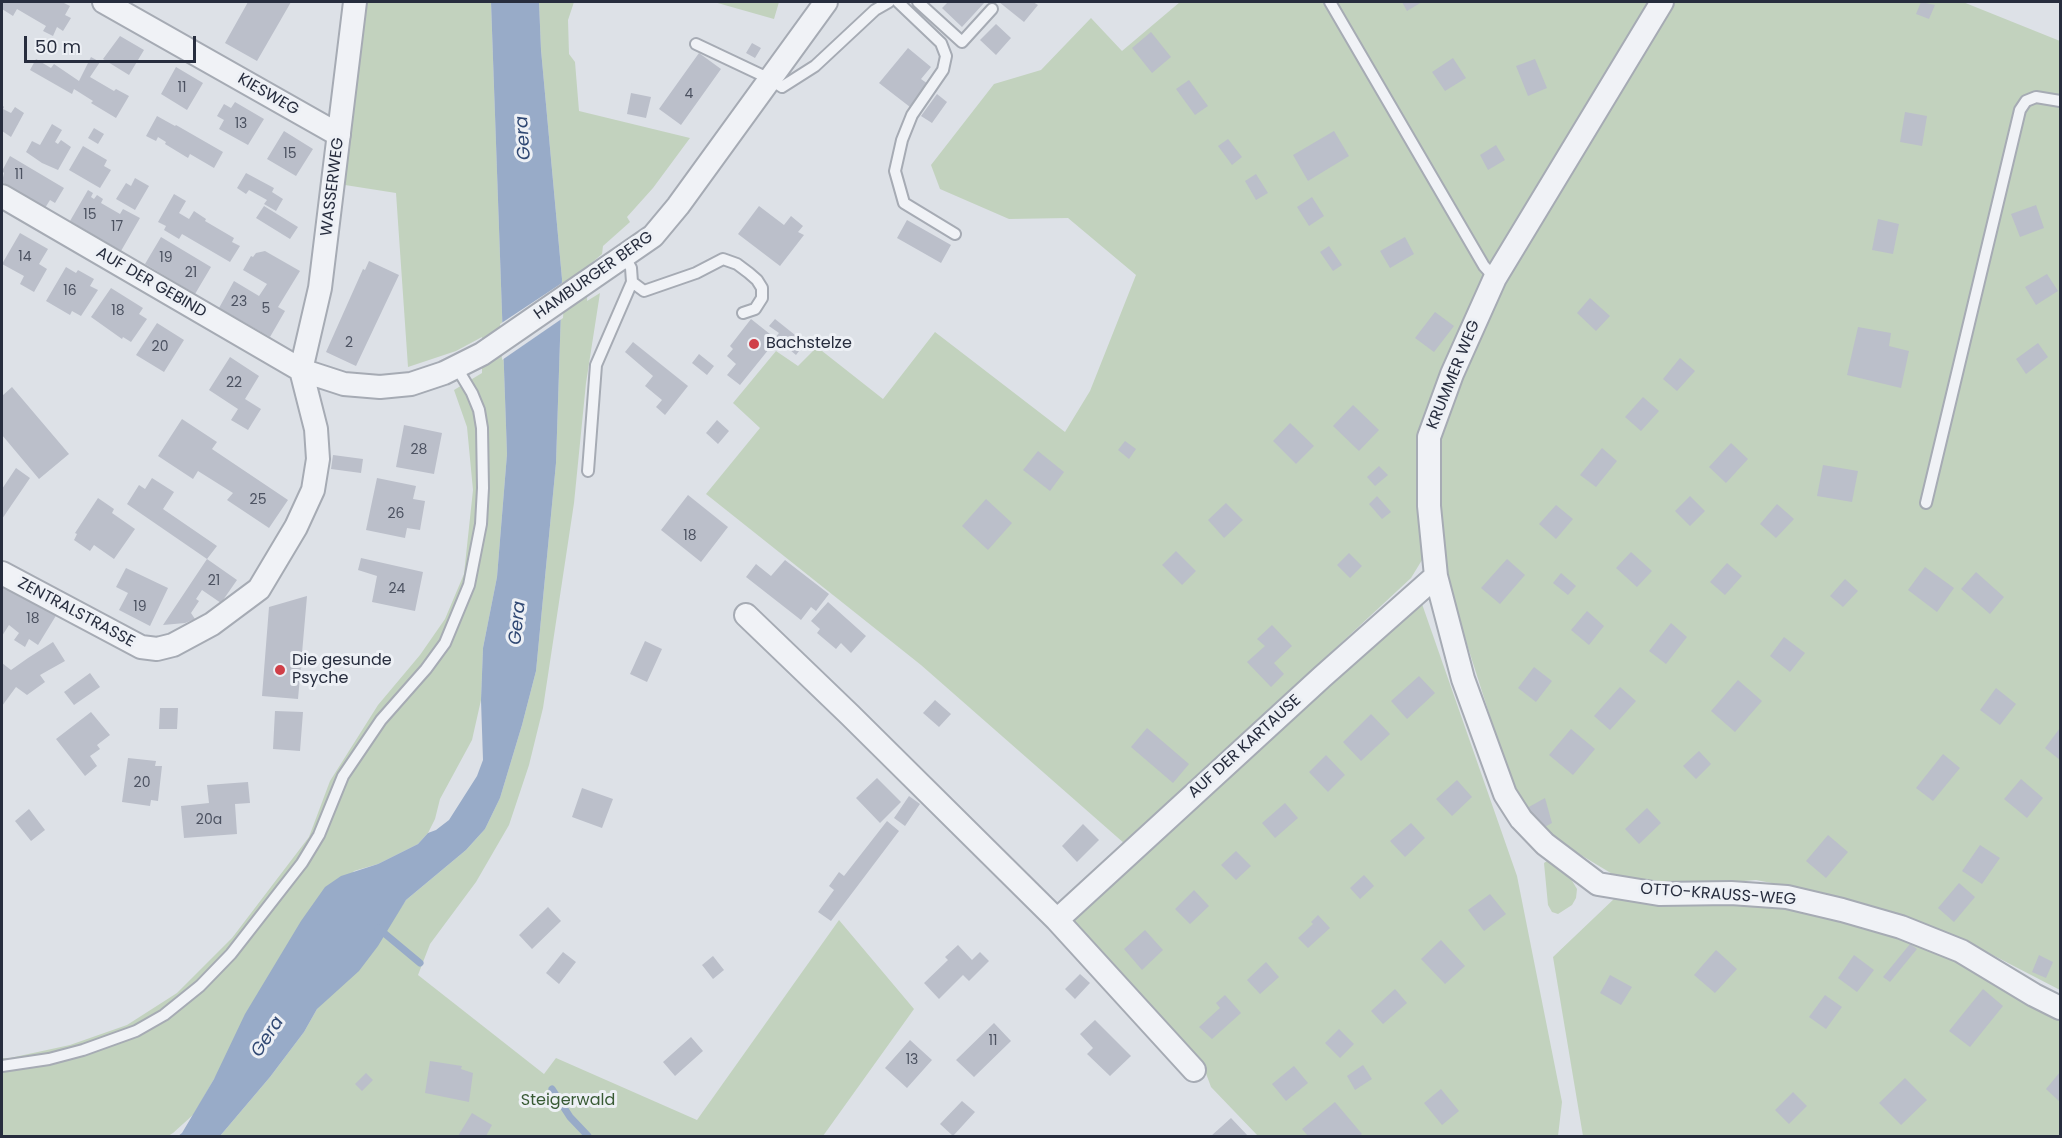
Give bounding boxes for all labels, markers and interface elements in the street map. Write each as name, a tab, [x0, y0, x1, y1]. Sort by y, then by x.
scale bar	[27, 24, 200, 62]
text: 50 m	[35, 34, 81, 59]
street label: KIESWEG	[234, 70, 302, 120]
house number: 11	[178, 80, 186, 96]
house number: 4	[685, 86, 693, 102]
water label: Gera	[512, 115, 536, 161]
house number: 13	[235, 116, 247, 132]
street label: WASSERWEG	[317, 137, 349, 237]
house number: 15	[283, 146, 297, 162]
house number: 11	[15, 167, 23, 183]
house number: 15	[83, 207, 97, 223]
house number: 17	[111, 219, 123, 235]
street label: HAMBURGER BERG	[531, 228, 657, 324]
street label: AUF DER GEBIND	[92, 244, 210, 322]
house number: 14	[18, 249, 32, 265]
house number: 19	[159, 250, 173, 266]
house number: 21	[185, 265, 197, 281]
house number: 16	[63, 283, 77, 299]
house number: 23	[231, 294, 247, 310]
house number: 5	[262, 301, 270, 317]
house number: 18	[111, 303, 125, 319]
street label: KRUMMER WEG	[1423, 318, 1485, 432]
place label: Bachstelze	[766, 334, 852, 354]
house number: 2	[345, 335, 353, 351]
marker: Bachstelze	[747, 337, 761, 351]
house number: 20	[152, 339, 168, 355]
house number: 22	[226, 375, 242, 391]
house number: 28	[411, 442, 427, 458]
house number: 25	[250, 492, 266, 508]
house number: 26	[388, 506, 404, 522]
house number: 18	[683, 528, 697, 544]
house number: 21	[208, 573, 220, 589]
street label: ZENTRALSTRASSE	[14, 574, 138, 652]
house number: 24	[389, 581, 405, 597]
house number: 19	[133, 599, 147, 615]
water label: Gera	[505, 600, 531, 646]
house number: 18	[26, 611, 40, 627]
place label: Die gesunde Psyche	[292, 651, 392, 689]
marker: Die gesunde Psyche	[273, 663, 287, 677]
street label: AUF DER KARTAUSE	[1185, 691, 1305, 803]
house number: 20	[134, 775, 150, 791]
house number: 20a	[196, 812, 222, 828]
street label: OTTO-KRAUSS-WEG	[1639, 880, 1797, 910]
water label: Gera	[247, 1013, 289, 1061]
house number: 11	[989, 1033, 997, 1049]
house number: 13	[906, 1052, 918, 1068]
park label: Steigerwald	[521, 1091, 615, 1111]

